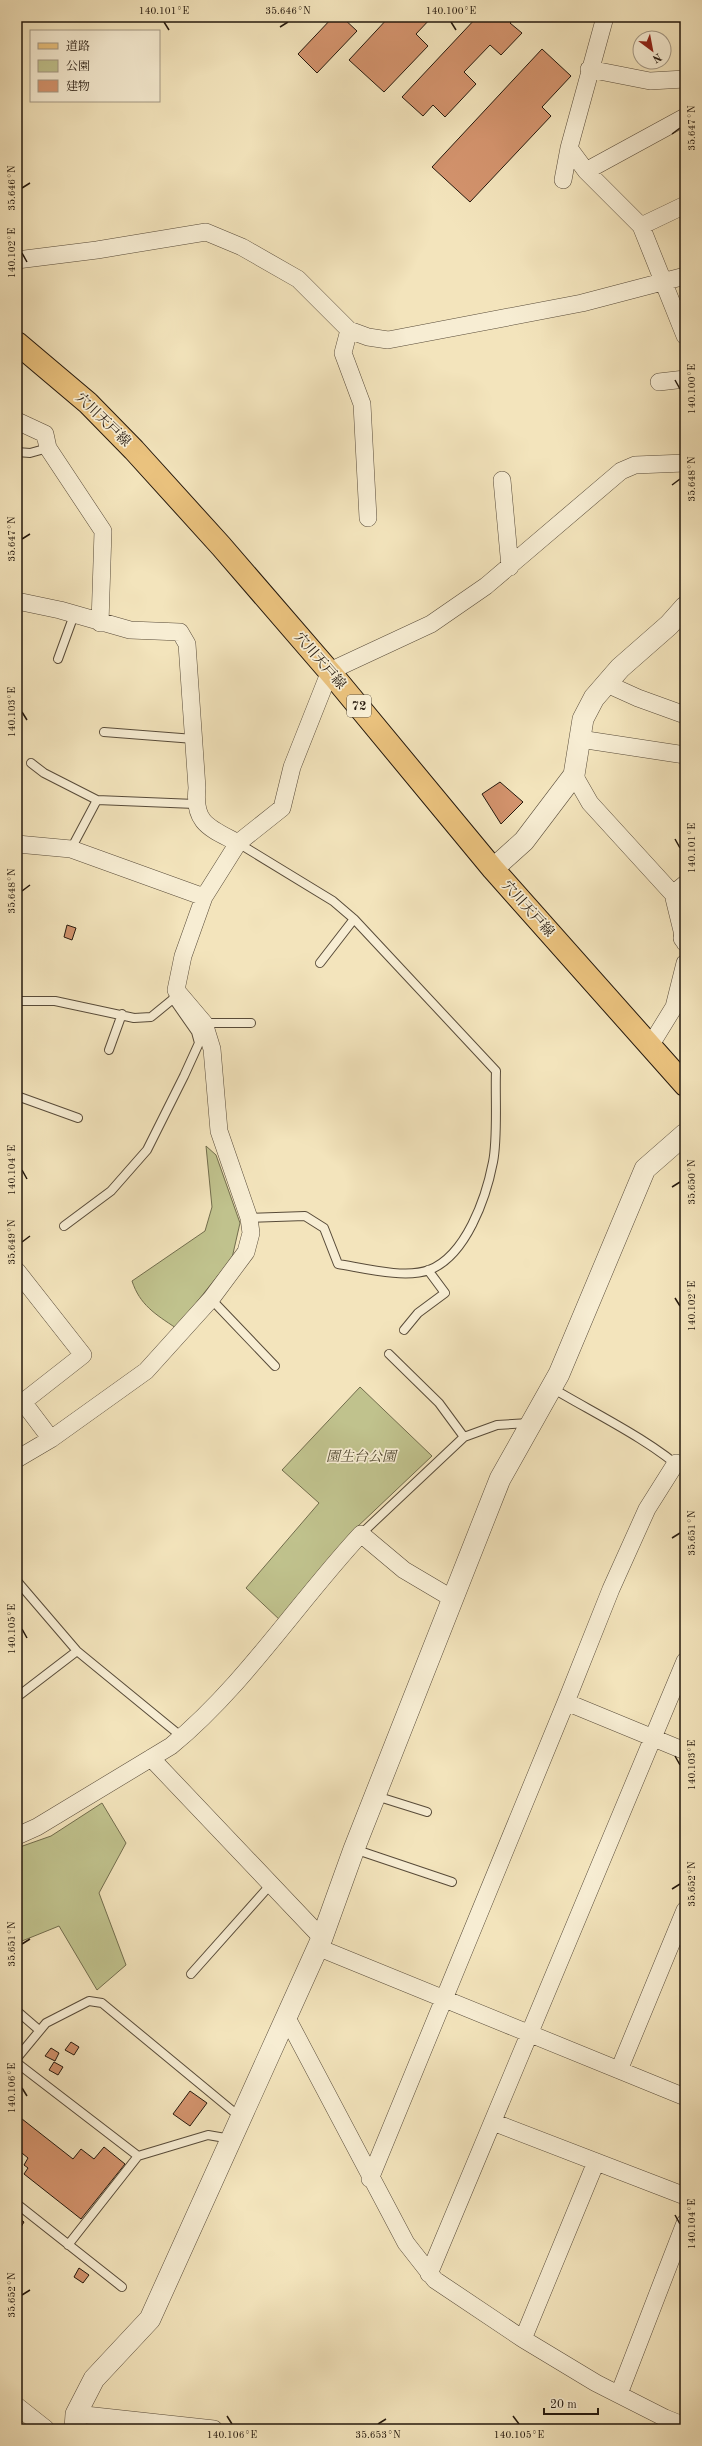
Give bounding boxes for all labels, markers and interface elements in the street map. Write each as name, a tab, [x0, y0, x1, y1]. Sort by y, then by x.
text: 140.101°E	[139, 6, 189, 16]
text: 35.646°N	[265, 6, 311, 16]
text: 140.100°E	[426, 6, 476, 16]
legend	[30, 30, 160, 102]
north arrow	[632, 30, 672, 70]
text: 道路	[66, 39, 90, 53]
text: N	[650, 50, 663, 64]
text: 公園	[66, 60, 90, 73]
text: 建物	[66, 79, 90, 93]
text: 35.647°N	[687, 105, 697, 151]
text: 35.646°N	[7, 165, 17, 211]
text: 140.102°E	[7, 228, 17, 278]
text: 140.100°E	[687, 364, 697, 414]
street label: 穴川天戸線	[73, 390, 134, 449]
text: 35.648°N	[687, 456, 697, 502]
text: 35.647°N	[7, 516, 17, 562]
street label: 穴川天戸線	[292, 629, 349, 692]
text: 140.103°E	[7, 687, 17, 737]
road number: 72	[347, 695, 371, 717]
text: 140.101°E	[687, 823, 697, 873]
text: 35.648°N	[7, 868, 17, 914]
street label: 穴川天戸線	[499, 878, 557, 940]
text: 140.104°E	[7, 1145, 17, 1195]
text: 35.650°N	[687, 1159, 697, 1205]
text: 35.649°N	[7, 1219, 17, 1265]
text: 140.102°E	[687, 1281, 697, 1331]
park label: 園生台公園	[326, 1449, 398, 1464]
text: 35.651°N	[687, 1510, 697, 1556]
text: 140.105°E	[7, 1604, 17, 1654]
text: 140.103°E	[687, 1740, 697, 1790]
text: 35.652°N	[687, 1861, 697, 1907]
text: 35.651°N	[7, 1921, 17, 1967]
text: 140.106°E	[7, 2063, 17, 2113]
text: 140.104°E	[687, 2199, 697, 2249]
text: 35.652°N	[7, 2272, 17, 2318]
scale bar	[544, 2390, 598, 2416]
text: 20 m	[550, 2399, 577, 2411]
text: 140.106°E	[207, 2430, 257, 2440]
text: 35.653°N	[355, 2430, 401, 2440]
text: 140.105°E	[494, 2430, 544, 2440]

